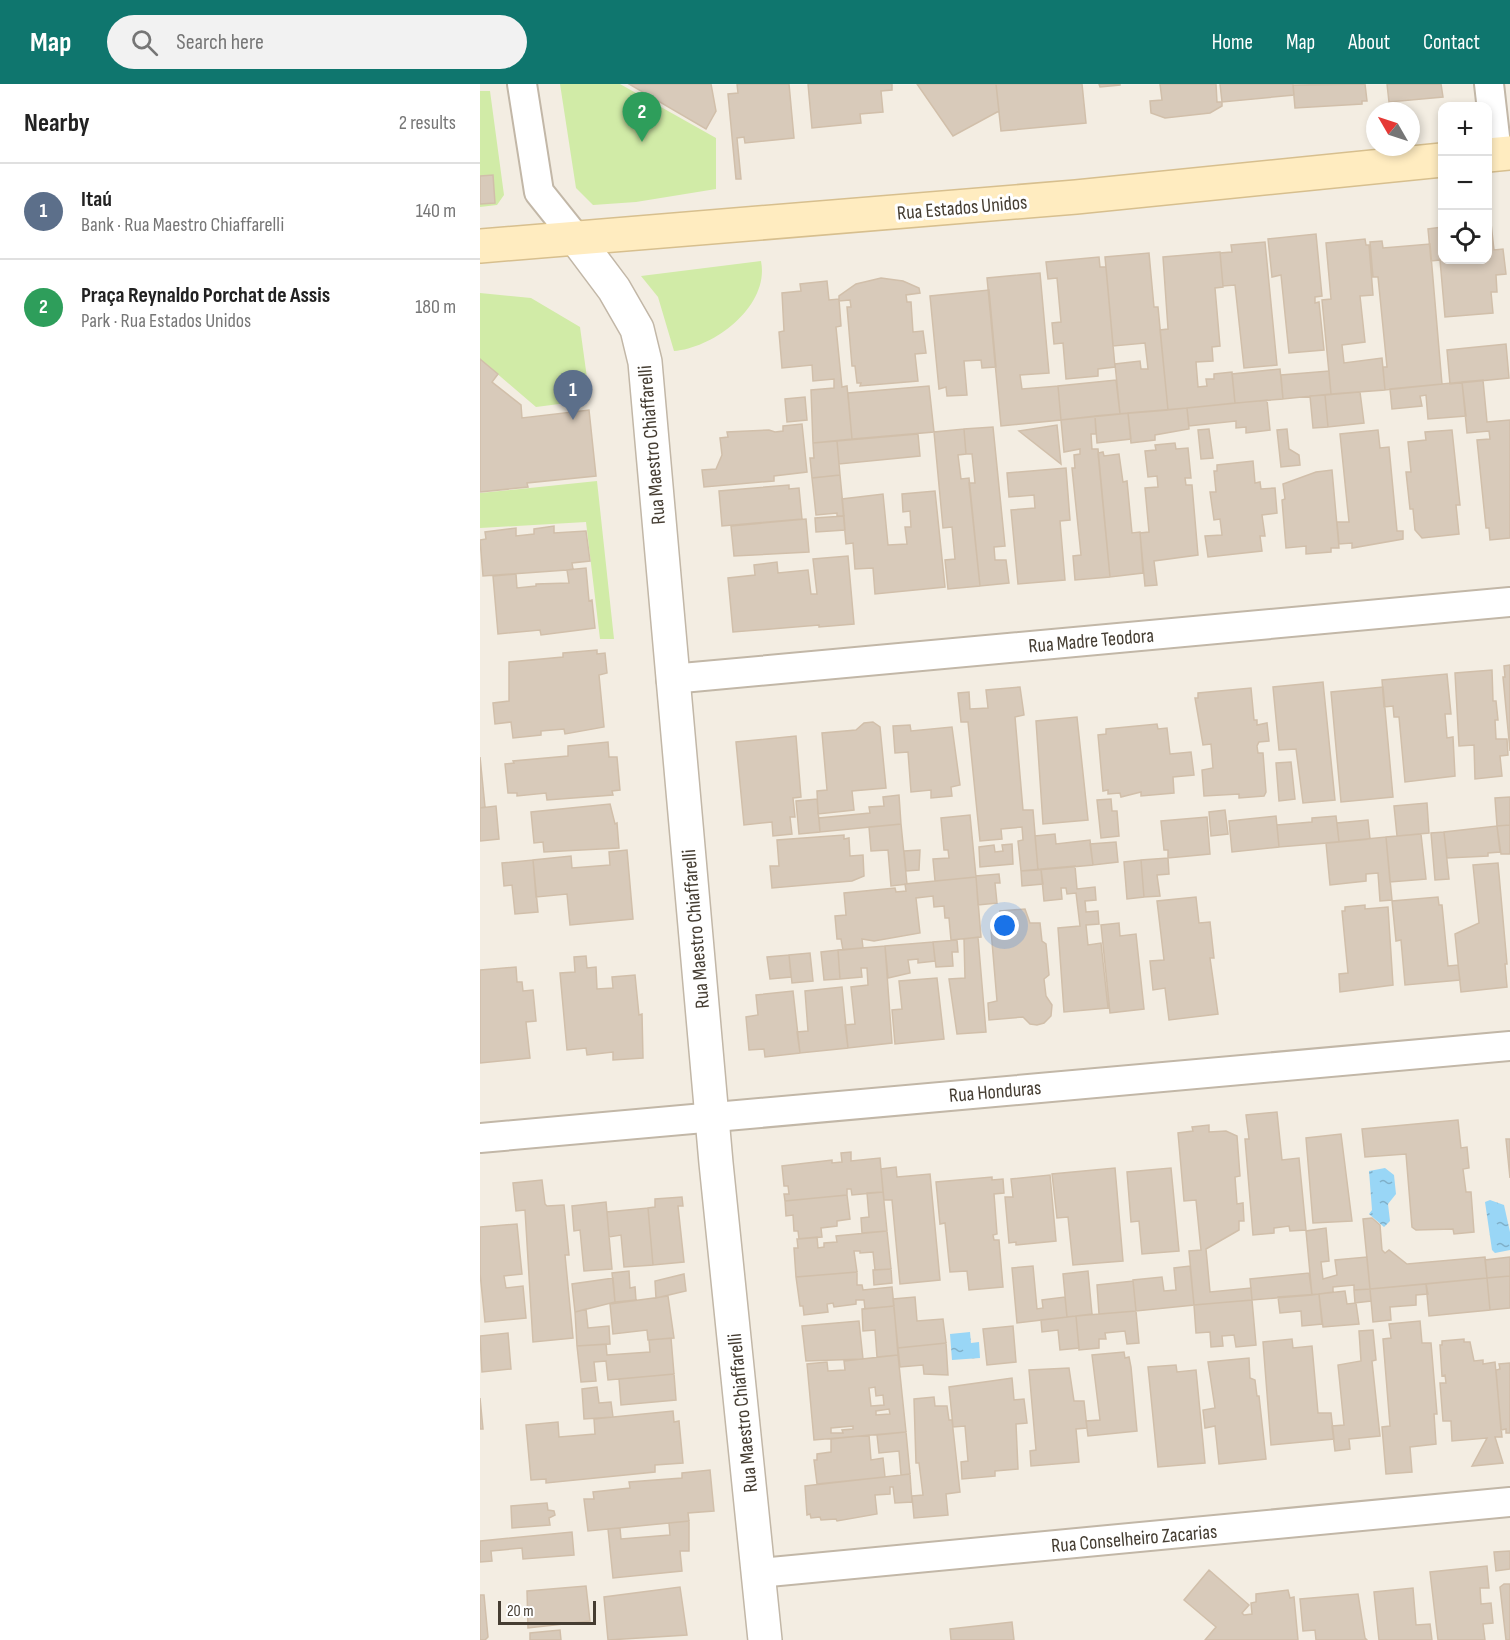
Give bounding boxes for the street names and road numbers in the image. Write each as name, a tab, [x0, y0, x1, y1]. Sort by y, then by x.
street label: Rua Estados Unidos	[896, 190, 1028, 226]
street label: Rua Maestro Chiaffarelli	[633, 364, 671, 526]
street label: Rua Madre Teodora	[1027, 624, 1155, 658]
street label: Rua Maestro Chiaffarelli	[677, 848, 715, 1010]
street label: Rua Honduras	[948, 1076, 1042, 1108]
street label: Rua Maestro Chiaffarelli	[723, 1332, 763, 1494]
street label: Rua Conselheiro Zacarias	[1050, 1520, 1218, 1558]

